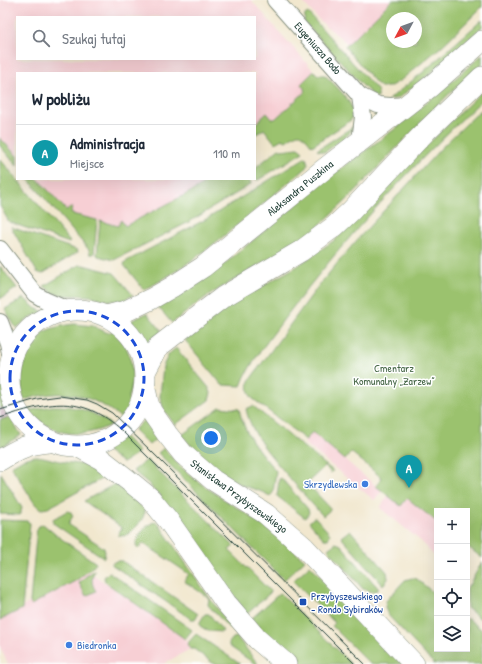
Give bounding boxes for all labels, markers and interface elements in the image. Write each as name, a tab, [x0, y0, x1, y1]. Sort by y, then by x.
north arrow	[386, 12, 422, 48]
search box	[16, 16, 256, 60]
street label: Eugeniusza Bodo	[291, 19, 345, 78]
icon: search	[30, 27, 52, 49]
text: Szukaj tutaj	[62, 28, 126, 49]
text: W pobliżu	[32, 87, 90, 110]
text: Administracja	[70, 133, 145, 154]
text: A	[42, 144, 48, 162]
text: 110 m	[213, 144, 240, 162]
text: Miejsce	[70, 154, 104, 172]
street label: Aleksandra Puszkina	[264, 157, 336, 219]
park label: Cmentarz Komunalny „Zarzew”	[353, 361, 435, 388]
your location	[201, 428, 221, 448]
pin: A	[396, 455, 422, 488]
street label: Stanisława Przybyszewskiego	[188, 456, 291, 536]
place label: Skrzydlewska	[304, 477, 358, 491]
marker: Skrzydlewska	[360, 479, 370, 489]
map controls	[434, 508, 470, 652]
button: +	[434, 508, 470, 544]
button: −	[434, 544, 470, 580]
button: locate	[434, 580, 470, 616]
place label: Przybyszewskiego - Rondo Sybiraków	[311, 589, 383, 616]
marker: Przybyszewskiego - Rondo Sybiraków	[298, 597, 308, 607]
button: layers	[434, 616, 470, 652]
place label: Biedronka	[77, 638, 117, 652]
marker: Biedronka	[64, 640, 74, 650]

